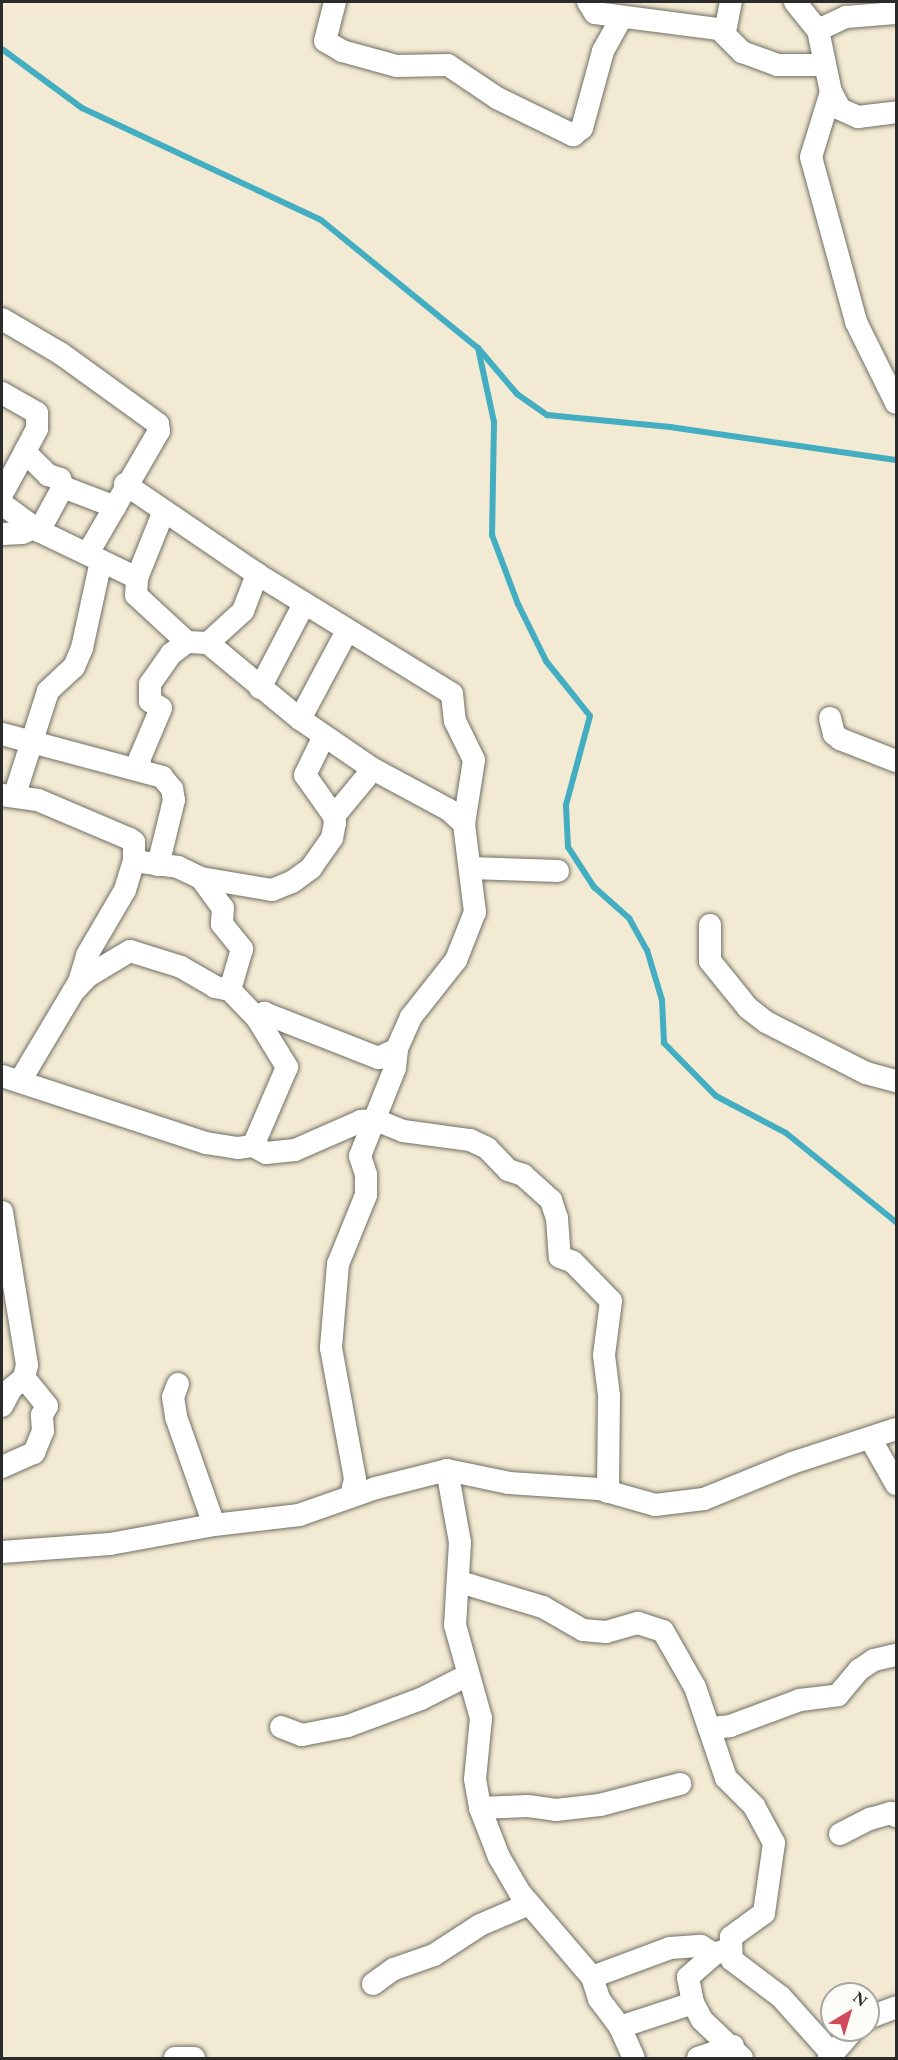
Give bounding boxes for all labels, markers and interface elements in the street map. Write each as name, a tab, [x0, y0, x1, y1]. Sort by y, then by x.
north arrow	[820, 1982, 880, 2042]
text: N	[849, 1987, 872, 2011]

